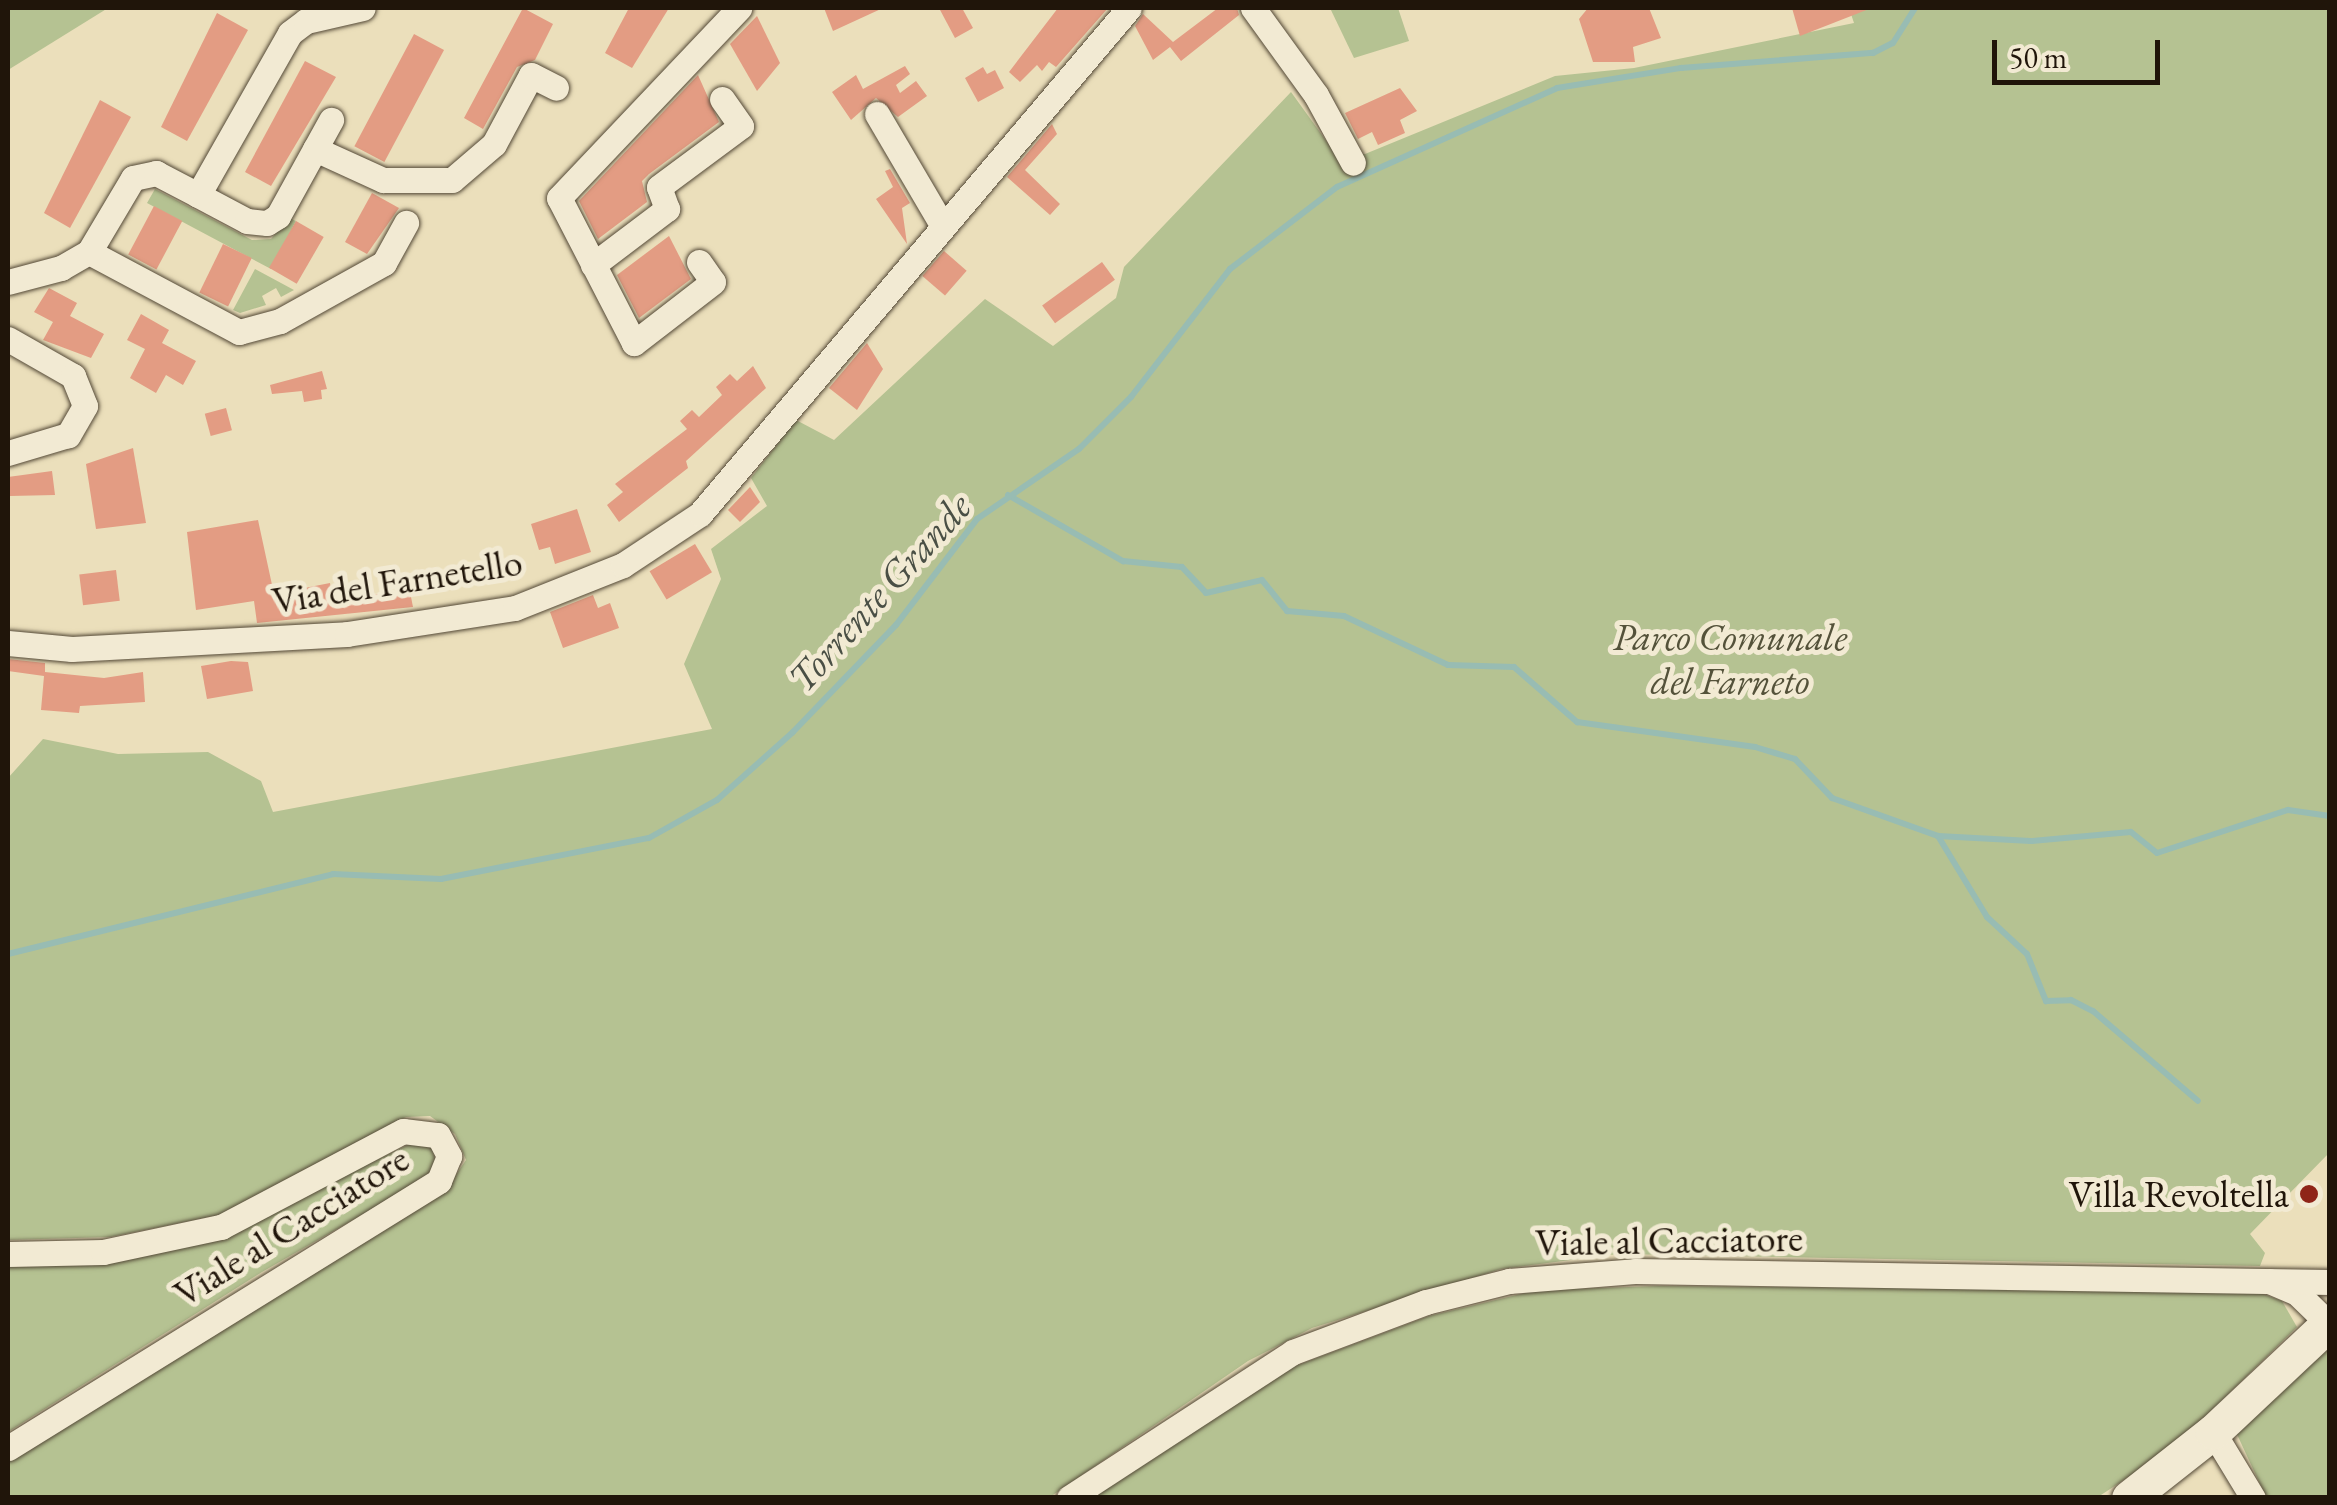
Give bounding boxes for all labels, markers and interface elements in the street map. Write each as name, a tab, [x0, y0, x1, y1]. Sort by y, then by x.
scale bar	[1997, 20, 2164, 82]
text: 50 m	[2009, 38, 2067, 77]
water label: Torrente Grande	[777, 483, 981, 701]
street label: Via del Farnetello	[269, 539, 525, 623]
park label: Parco Comunale del Farneto	[1613, 614, 1847, 704]
street label: Viale al Cacciatore	[165, 1136, 417, 1316]
place label: Villa Revoltella	[2069, 1171, 2289, 1217]
marker: Villa Revoltella	[2298, 1183, 2320, 1205]
street label: Viale al Cacciatore	[1535, 1215, 1803, 1265]

